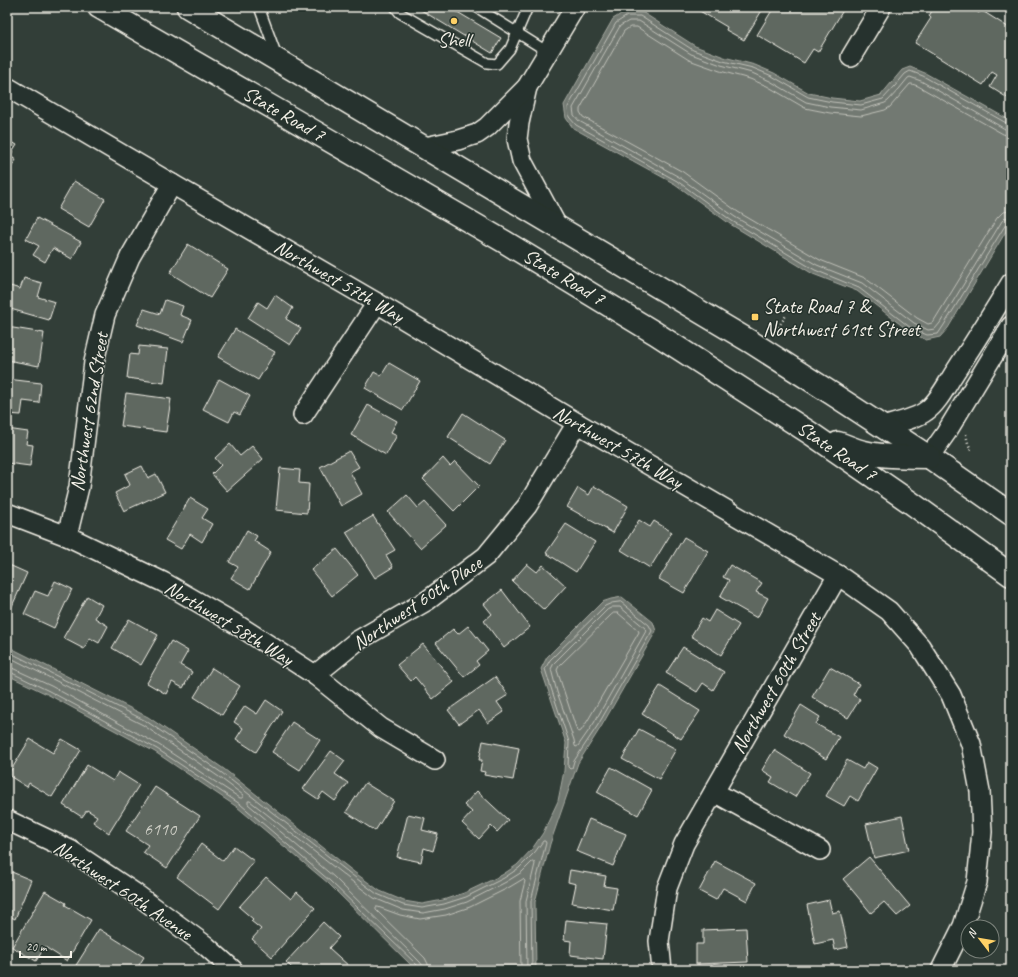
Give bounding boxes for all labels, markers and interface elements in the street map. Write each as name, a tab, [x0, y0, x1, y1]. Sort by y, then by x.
marker: Shell	[449, 16, 459, 26]
place label: Shell	[438, 28, 474, 53]
street label: State Road 7	[238, 80, 330, 148]
street label: Northwest 57th Way	[270, 234, 410, 329]
street label: State Road 7	[519, 243, 610, 312]
place label: State Road 7 & Northwest 61st Street	[763, 294, 922, 342]
marker: State Road 7 & Northwest 61st Street	[750, 312, 760, 322]
street label: Northwest 62nd Street	[64, 329, 114, 493]
street label: Northwest 57th Way	[549, 400, 689, 495]
street label: State Road 7	[792, 415, 882, 487]
street label: Northwest 60th Place	[348, 550, 488, 655]
street label: Northwest 58th Way	[160, 575, 300, 672]
street label: Northwest 60th Street	[725, 606, 828, 758]
house number: 6110	[144, 818, 178, 840]
street label: Northwest 60th Avenue	[49, 834, 198, 946]
north arrow	[960, 919, 1000, 959]
text: N	[964, 925, 980, 940]
scale bar	[20, 933, 71, 959]
text: 20 m	[26, 939, 48, 955]

